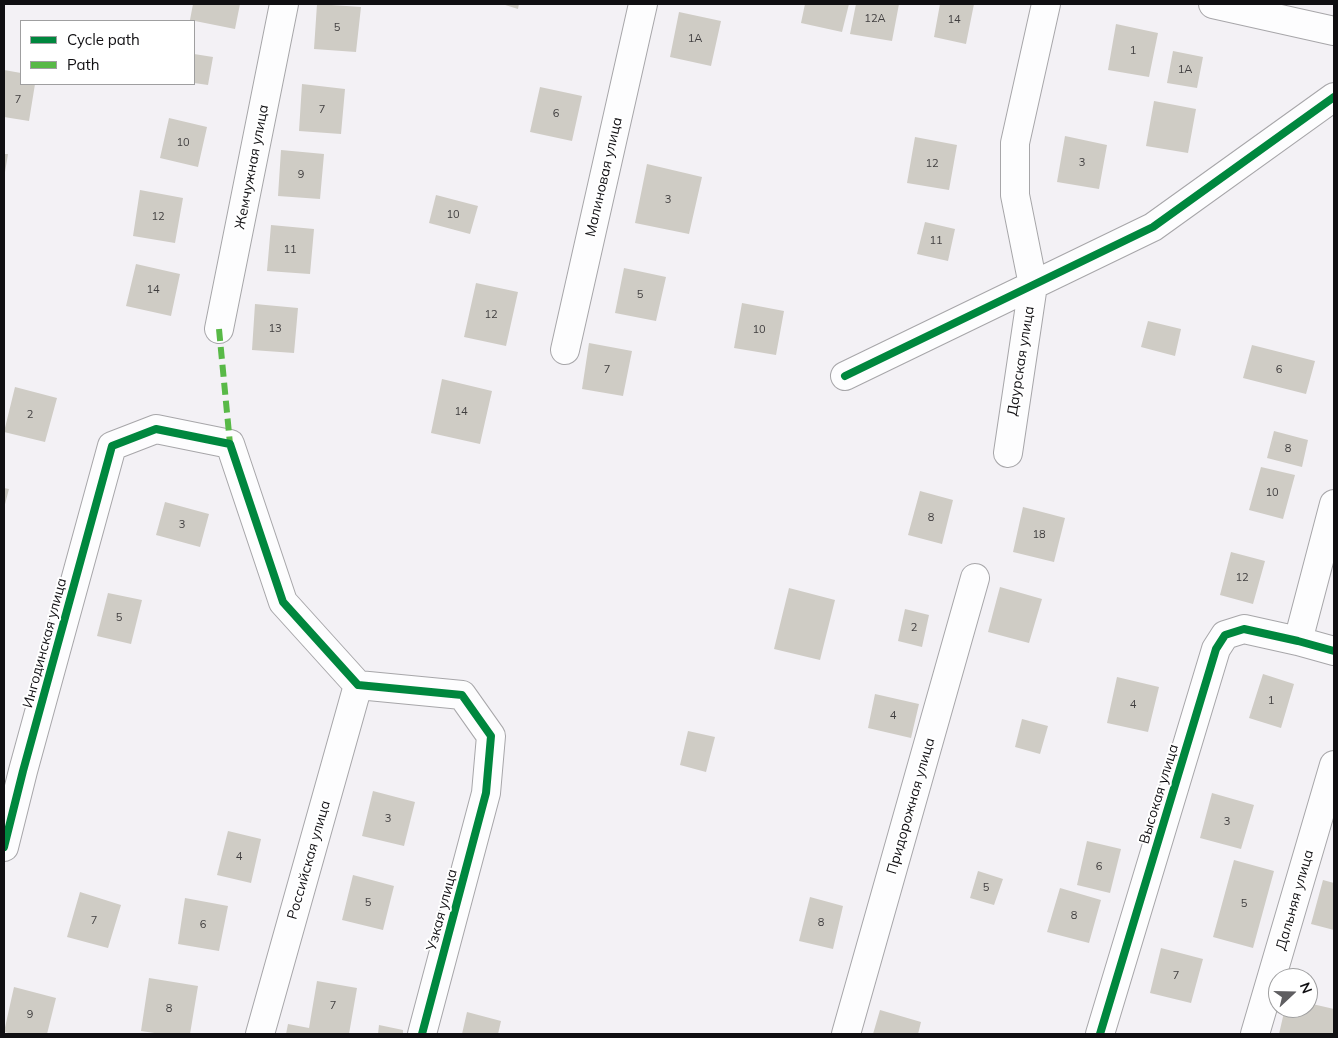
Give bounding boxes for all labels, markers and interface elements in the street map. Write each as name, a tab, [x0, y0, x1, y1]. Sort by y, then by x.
house number: 12А	[864, 12, 886, 26]
house number: 14	[947, 13, 961, 27]
legend	[20, 20, 195, 85]
house number: 5	[334, 21, 340, 35]
text: Cycle path	[67, 30, 140, 49]
house number: 1А	[688, 32, 702, 46]
house number: 1	[1130, 44, 1136, 58]
text: Path	[67, 55, 99, 74]
house number: 1А	[1178, 63, 1192, 77]
house number: 7	[15, 93, 21, 107]
street label: Жемчужная улица	[232, 103, 272, 231]
house number: 7	[319, 103, 325, 117]
house number: 6	[553, 107, 559, 121]
street label: Малиновая улица	[582, 116, 626, 238]
house number: 10	[176, 136, 190, 150]
house number: 3	[1079, 156, 1085, 170]
house number: 12	[925, 157, 939, 171]
house number: 9	[298, 168, 304, 182]
house number: 3	[665, 193, 671, 207]
house number: 10	[446, 208, 460, 222]
house number: 12	[151, 210, 165, 224]
house number: 11	[929, 234, 943, 248]
house number: 11	[283, 243, 297, 257]
house number: 14	[146, 283, 160, 297]
house number: 5	[637, 288, 643, 302]
street label: Даурская улица	[1004, 305, 1038, 417]
house number: 12	[484, 308, 498, 322]
house number: 13	[268, 322, 282, 336]
house number: 10	[752, 323, 766, 337]
house number: 7	[604, 363, 610, 377]
house number: 6	[1276, 363, 1282, 377]
house number: 14	[454, 405, 468, 419]
house number: 2	[27, 408, 33, 422]
house number: 8	[1285, 442, 1291, 456]
house number: 10	[1265, 486, 1279, 500]
house number: 8	[928, 511, 934, 525]
house number: 3	[179, 518, 185, 532]
house number: 18	[1032, 528, 1046, 542]
house number: 12	[1235, 571, 1249, 585]
street label: Ингодинская улица	[20, 576, 70, 710]
house number: 5	[116, 611, 122, 625]
house number: 2	[911, 621, 917, 635]
house number: 1	[1268, 694, 1274, 708]
house number: 4	[1130, 698, 1136, 712]
house number: 4	[890, 709, 896, 723]
street label: Придорожная улица	[883, 736, 939, 876]
street label: Высокая улица	[1136, 742, 1182, 846]
street label: Российская улица	[284, 799, 334, 921]
house number: 3	[385, 812, 391, 826]
house number: 3	[1224, 815, 1230, 829]
street label: Дальняя улица	[1273, 848, 1317, 952]
house number: 4	[236, 850, 242, 864]
house number: 6	[1096, 860, 1102, 874]
street label: Узкая улица	[423, 867, 461, 953]
house number: 5	[983, 881, 989, 895]
house number: 5	[365, 896, 371, 910]
house number: 5	[1241, 897, 1247, 911]
house number: 8	[1071, 909, 1077, 923]
house number: 7	[91, 914, 97, 928]
house number: 8	[818, 916, 824, 930]
house number: 6	[200, 918, 206, 932]
north arrow	[1268, 968, 1318, 1018]
house number: 7	[1173, 969, 1179, 983]
text: N	[1296, 980, 1316, 996]
house number: 7	[330, 999, 336, 1013]
house number: 8	[166, 1002, 172, 1016]
house number: 9	[27, 1008, 33, 1022]

